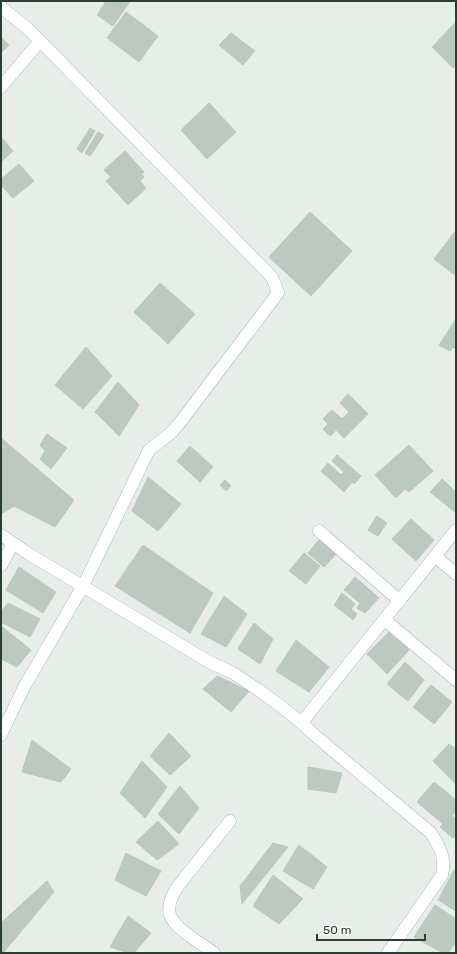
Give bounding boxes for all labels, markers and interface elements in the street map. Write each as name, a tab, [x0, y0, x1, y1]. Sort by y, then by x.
scale bar	[317, 916, 425, 942]
text: 50 m	[323, 923, 351, 937]

